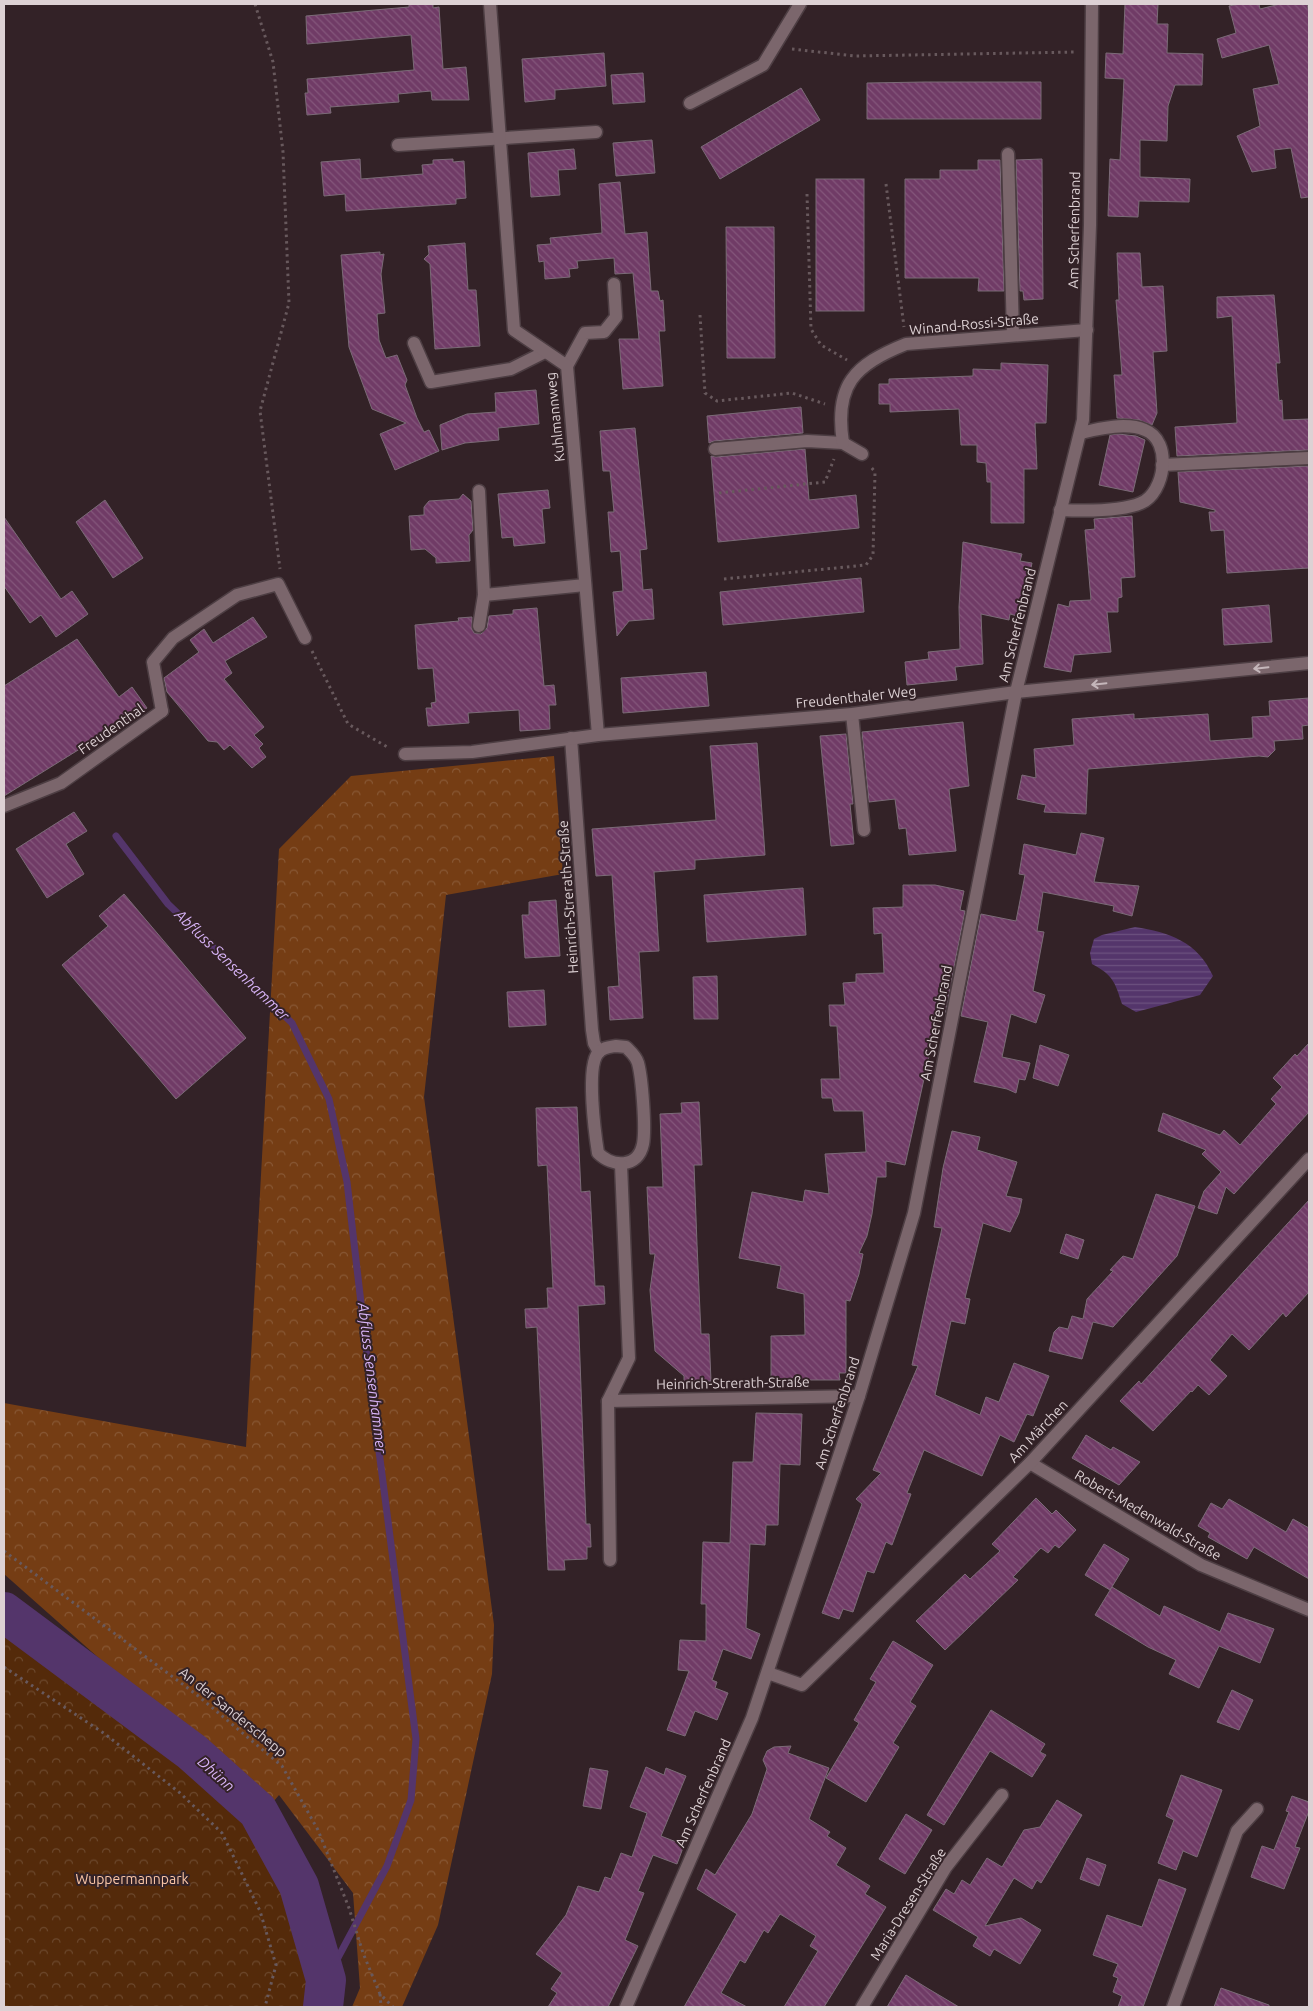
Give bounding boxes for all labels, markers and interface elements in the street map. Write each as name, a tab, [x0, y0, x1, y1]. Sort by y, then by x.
street label: Am Scherfenbrand	[1065, 171, 1083, 289]
street label: Winand-Rossi-Straße	[909, 310, 1039, 338]
street label: Kuhlmannweg	[542, 371, 568, 463]
street label: Am Scherfenbrand	[995, 566, 1039, 684]
one-way arrow	[1253, 663, 1269, 673]
one-way arrow	[1091, 679, 1107, 689]
street label: Freudenthaler Weg	[795, 683, 917, 711]
street label: Freudenthal	[75, 700, 147, 757]
street label: Heinrich-Strerath-Straße	[555, 820, 581, 974]
water label: Abfluss Sensenhammer	[171, 905, 294, 1024]
street label: Am Scherfenbrand	[917, 964, 955, 1082]
water label: Abfluss Sensenhammer	[355, 1300, 390, 1456]
street label: Am Scherfenbrand	[811, 1355, 863, 1471]
street label: Heinrich-Strerath-Straße	[656, 1374, 810, 1392]
street label: Am Märchen	[1005, 1397, 1071, 1465]
street label: Robert-Medenwald-Straße	[1072, 1466, 1224, 1564]
street label: An der Sanderschepp	[176, 1664, 290, 1760]
street label: Am Scherfenbrand	[672, 1736, 734, 1850]
water label: Dhünn	[194, 1753, 238, 1795]
street label: Maria-Dresen-Straße	[867, 1845, 949, 1963]
park label: Wuppermannpark	[75, 1871, 189, 1887]

